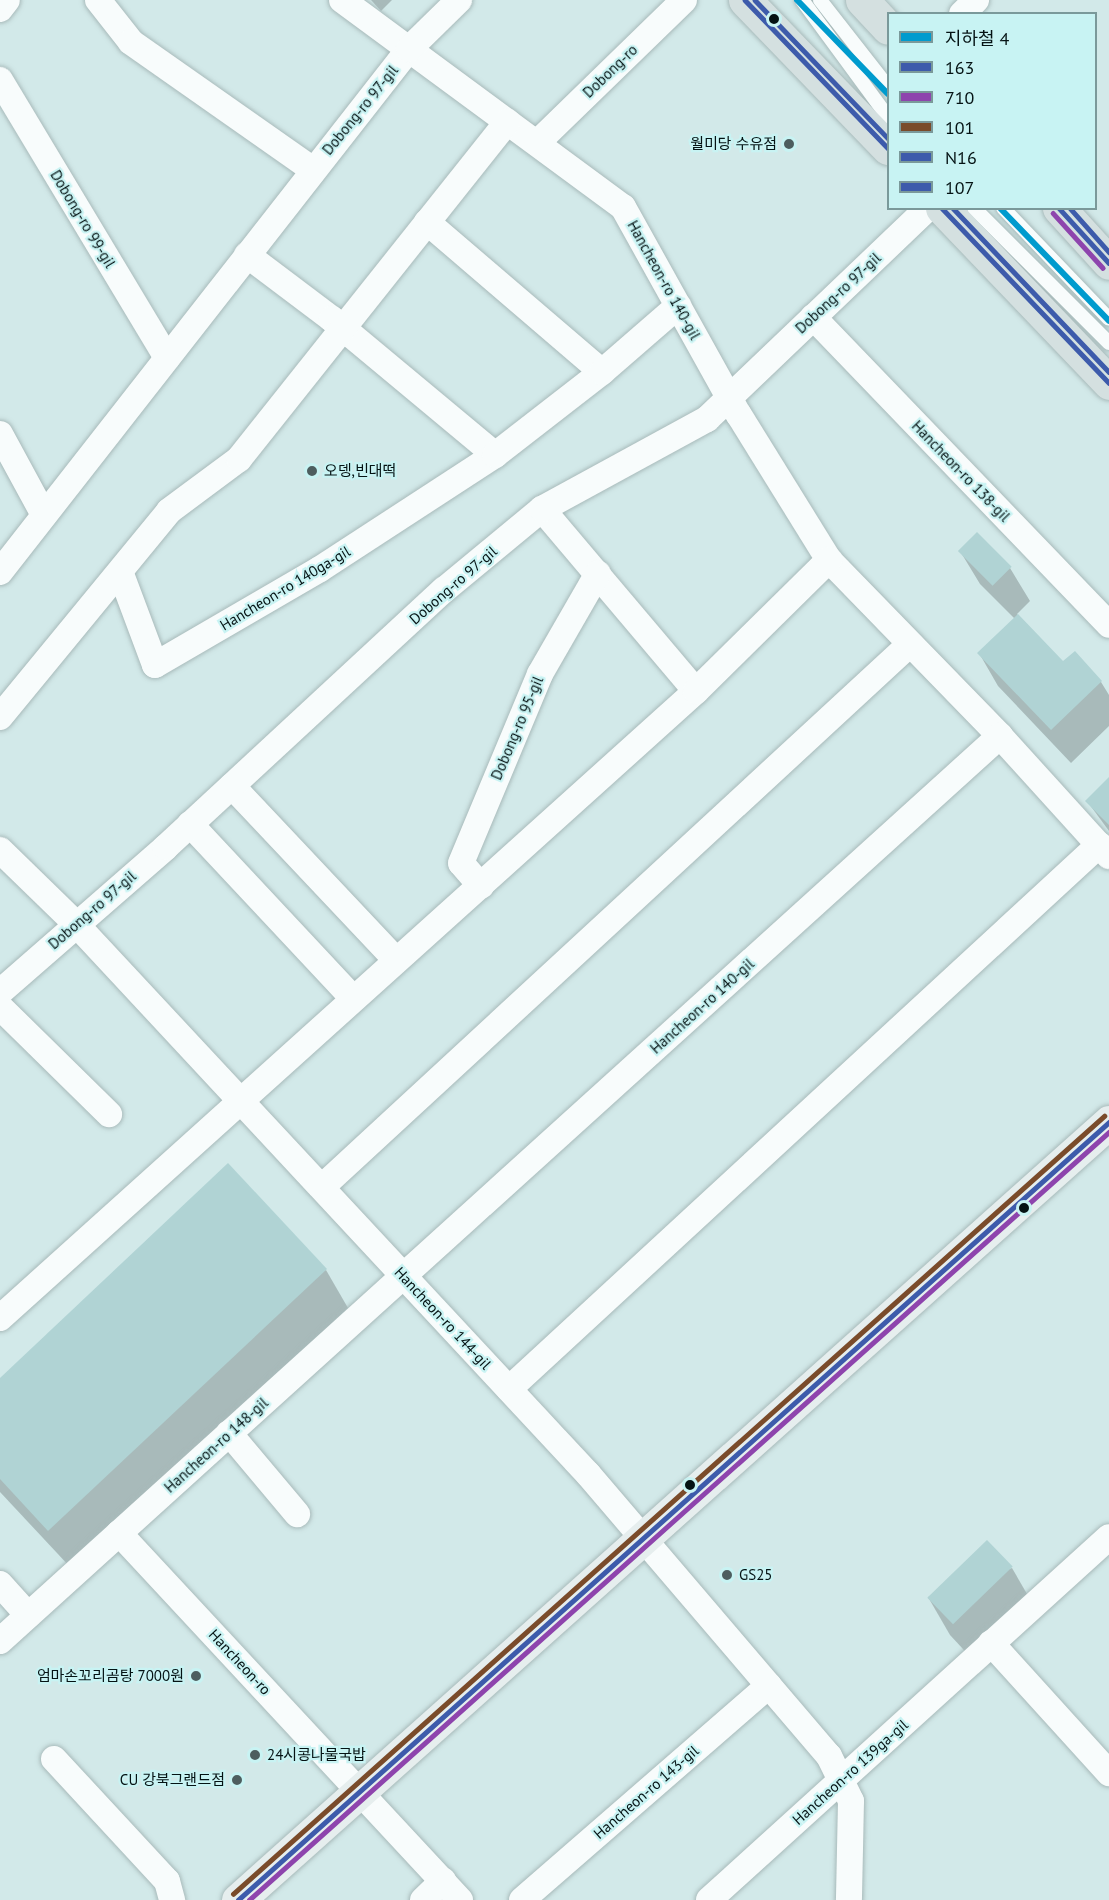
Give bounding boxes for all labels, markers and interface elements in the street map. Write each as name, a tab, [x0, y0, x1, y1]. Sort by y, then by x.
legend	[887, 12, 1097, 210]
unlabelled marker	[768, 13, 780, 25]
text: 지하철 4	[945, 27, 1009, 50]
street label: Dobong-ro	[579, 41, 641, 101]
text: 163	[945, 56, 974, 79]
street label: Dobong-ro 97-gil	[318, 62, 402, 158]
text: 710	[945, 86, 974, 109]
text: 101	[945, 116, 974, 139]
place label: 월미당 수유점	[690, 135, 777, 153]
marker: 월미당 수유점	[782, 137, 796, 151]
text: N16	[945, 146, 977, 169]
street label: Dobong-ro 99-gil	[47, 167, 119, 271]
text: 107	[945, 176, 974, 199]
street label: Hancheon-ro 140-gil	[624, 217, 704, 343]
street label: Dobong-ro 97-gil	[792, 249, 884, 337]
street label: Hancheon-ro 138-gil	[908, 417, 1014, 525]
place label: 오뎅,빈대떡	[324, 462, 396, 480]
marker: 오뎅,빈대떡	[305, 464, 319, 478]
street label: Hancheon-ro 140ga-gil	[217, 542, 353, 634]
street label: Dobong-ro 97-gil	[406, 542, 500, 628]
street label: Dobong-ro 95-gil	[487, 673, 547, 783]
street label: Dobong-ro 97-gil	[45, 867, 139, 953]
street label: Hancheon-ro 140-gil	[646, 955, 758, 1057]
unlabelled marker	[1018, 1202, 1030, 1214]
street label: Hancheon-ro 144-gil	[391, 1263, 495, 1373]
street label: Hancheon-ro 148-gil	[160, 1394, 272, 1496]
unlabelled marker	[684, 1479, 696, 1491]
place label: GS25	[739, 1566, 772, 1584]
marker: GS25	[720, 1568, 734, 1582]
street label: Hancheon-ro	[205, 1626, 275, 1698]
place label: 엄마손꼬리곰탕 7000원	[37, 1667, 184, 1685]
marker: 엄마손꼬리곰탕 7000원	[189, 1669, 203, 1683]
street label: Hancheon-ro 139ga-gil	[789, 1716, 911, 1828]
street label: Hancheon-ro 143-gil	[590, 1741, 702, 1843]
place label: 24시콩나물국밥	[267, 1746, 366, 1764]
marker: 24시콩나물국밥	[248, 1748, 262, 1762]
place label: CU 강북그랜드점	[120, 1771, 225, 1789]
marker: CU 강북그랜드점	[230, 1773, 244, 1787]

